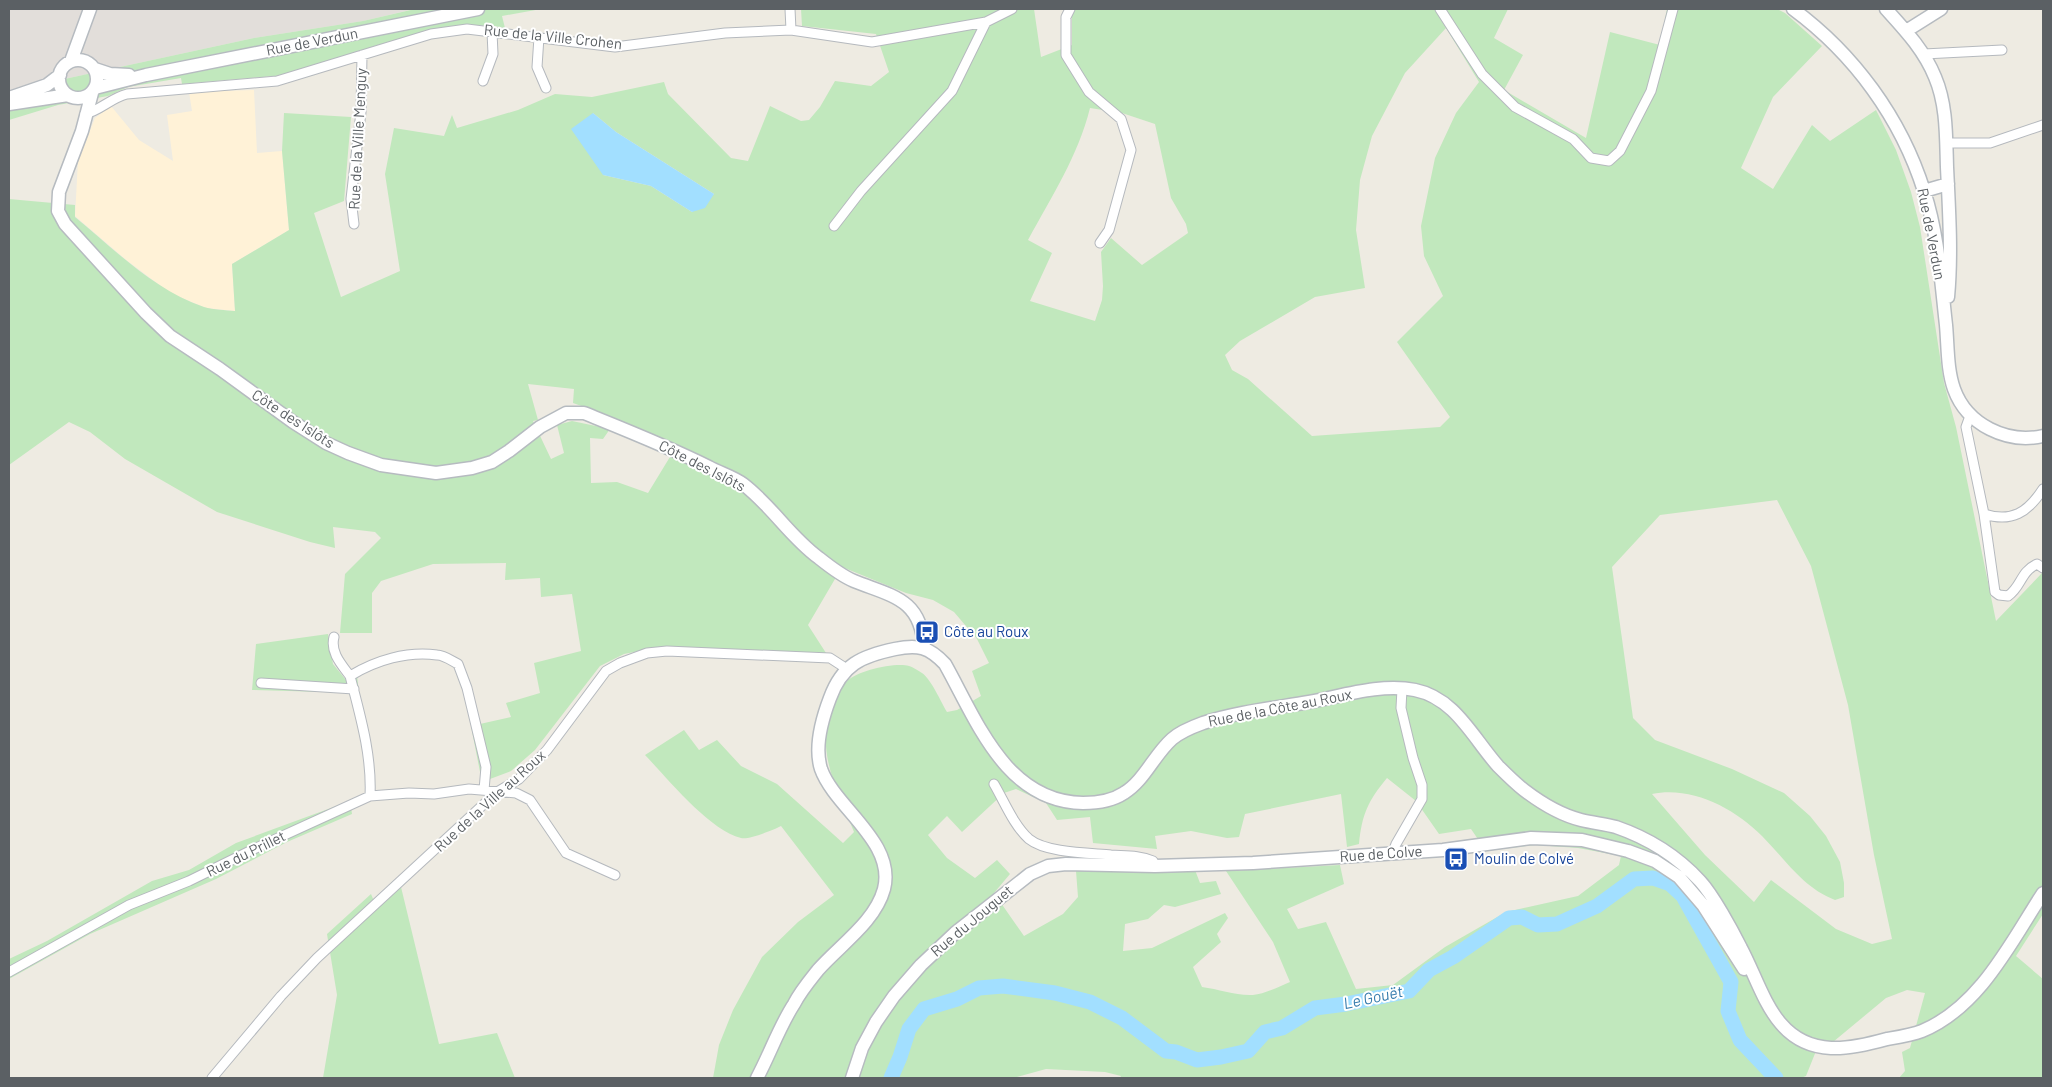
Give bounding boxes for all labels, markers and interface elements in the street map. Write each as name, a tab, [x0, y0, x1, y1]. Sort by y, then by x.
street label: Rue de la Ville Crohen	[483, 20, 623, 52]
street label: Rue de Verdun	[264, 23, 359, 59]
street label: Rue de la Ville Menguy	[344, 68, 370, 210]
street label: Rue de Verdun	[1914, 186, 1950, 281]
street label: Côte des Islôts	[249, 385, 338, 452]
street label: Côte des Islôts	[656, 436, 749, 495]
bus stop icon: Côte au Roux	[914, 619, 940, 645]
place label: Côte au Roux	[944, 622, 1028, 640]
street label: Rue de la Côte au Roux	[1206, 684, 1353, 730]
street label: Rue de la Ville au Roux	[430, 746, 549, 855]
street label: Rue du Prillet	[203, 826, 288, 880]
street label: Rue de Colve	[1339, 841, 1423, 865]
bus stop icon: Moulin de Colvé	[1443, 846, 1469, 872]
place label: Moulin de Colvé	[1474, 849, 1574, 867]
street label: Rue du Jouguet	[927, 881, 1016, 960]
water label: Le Gouët	[1341, 981, 1405, 1012]

